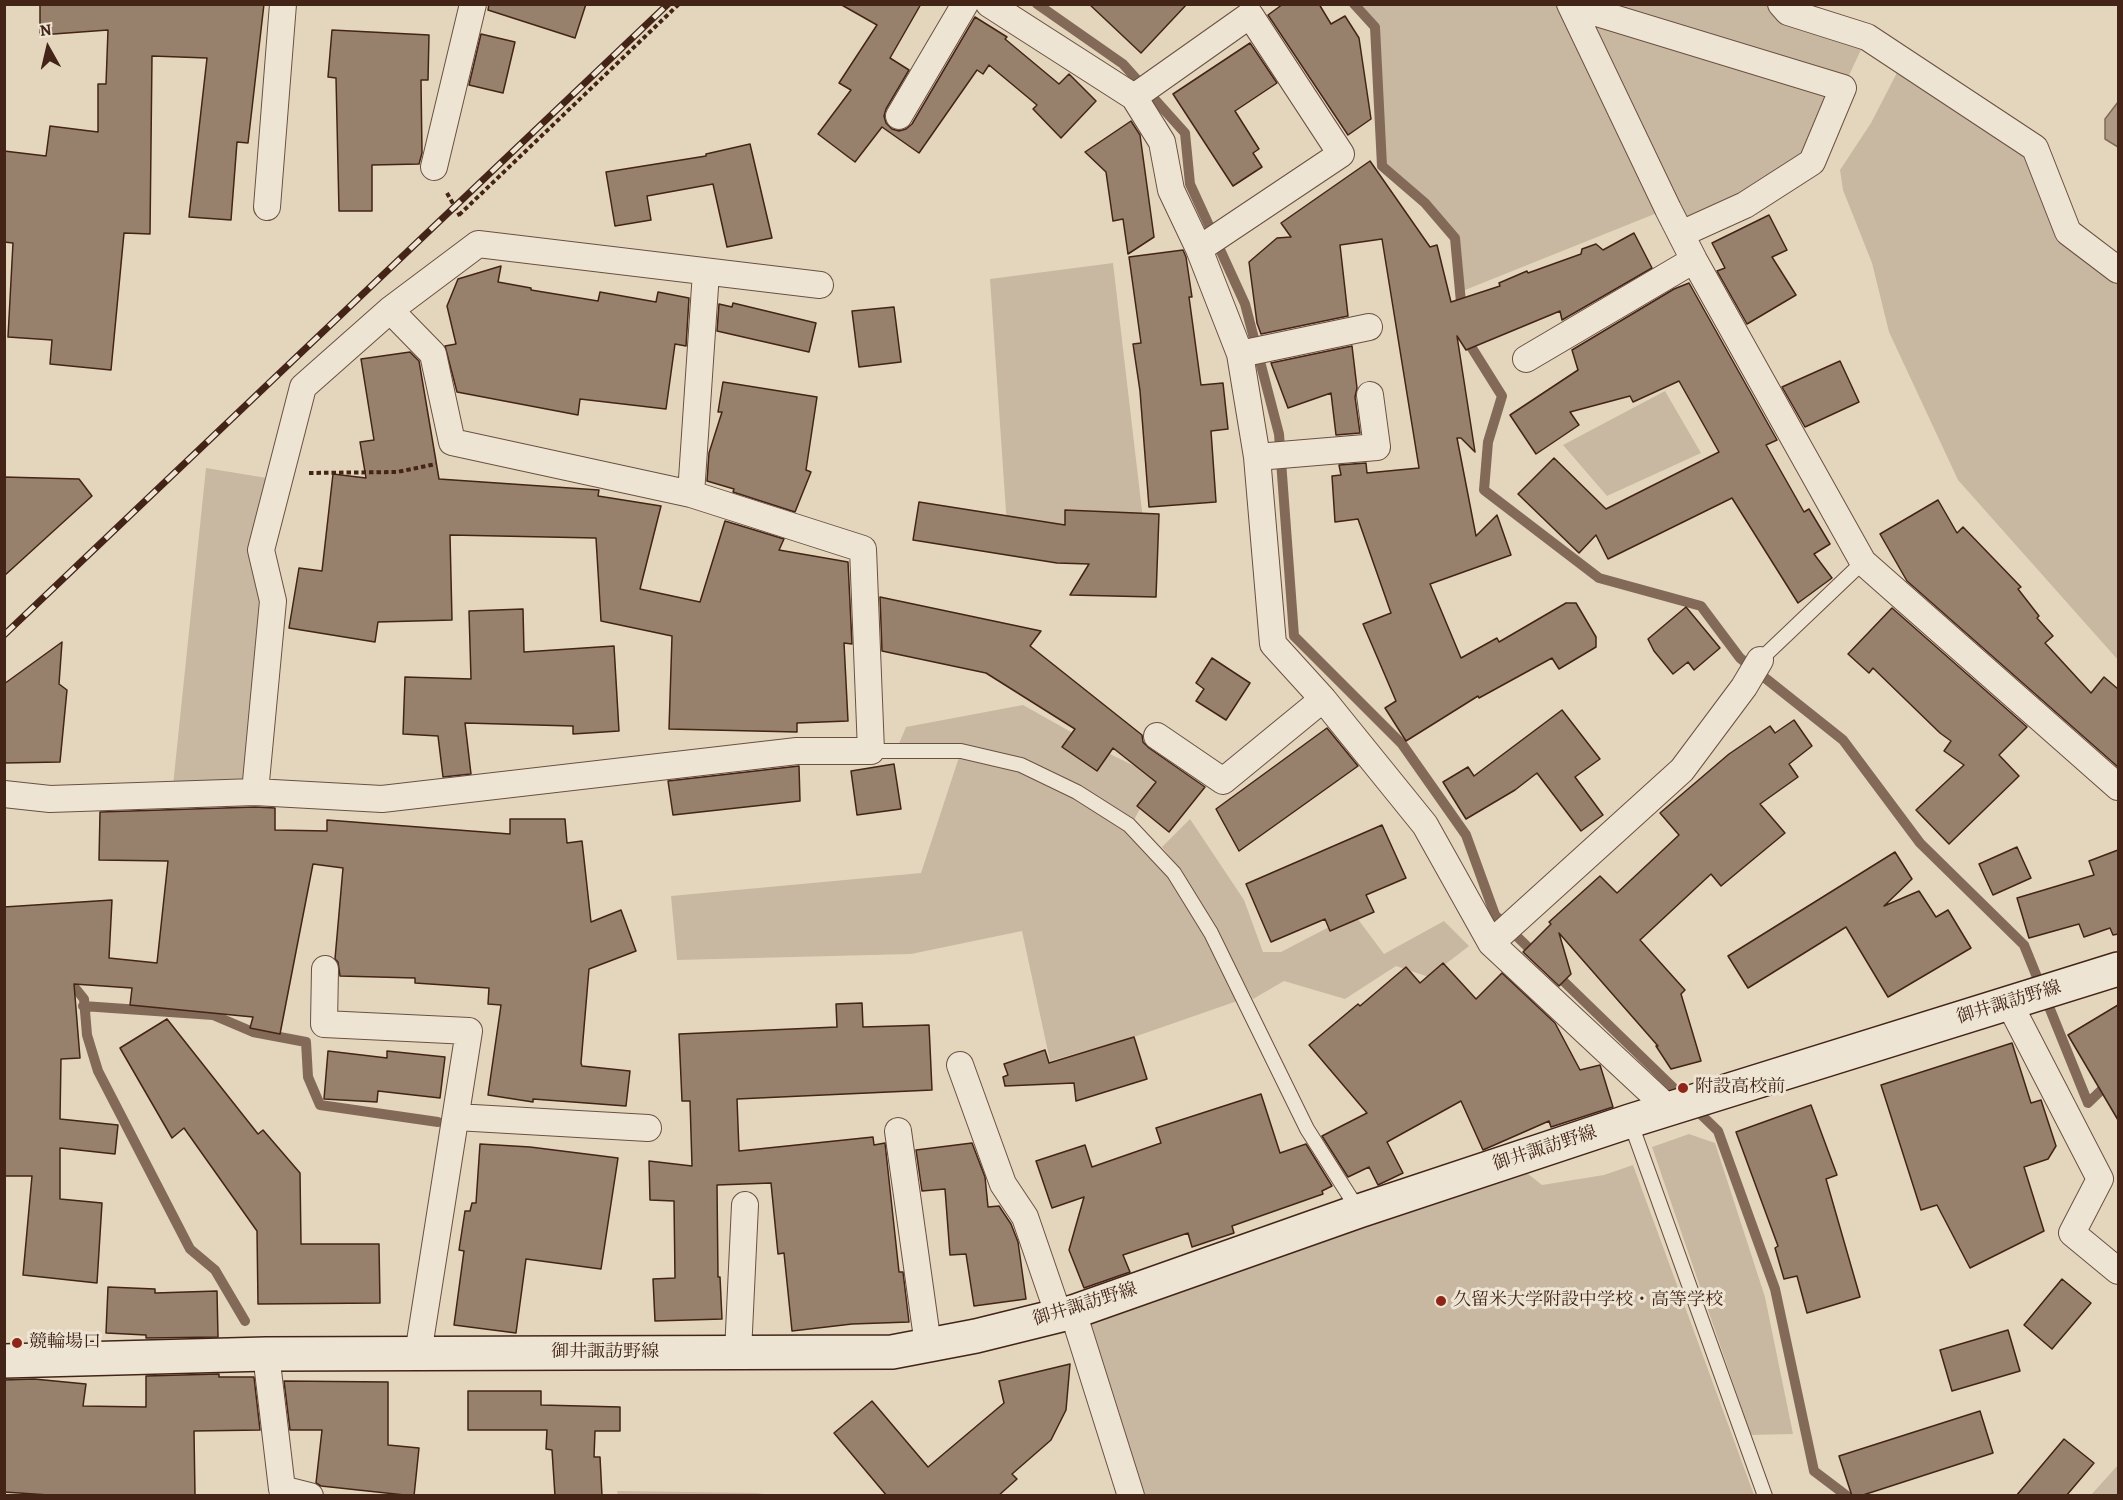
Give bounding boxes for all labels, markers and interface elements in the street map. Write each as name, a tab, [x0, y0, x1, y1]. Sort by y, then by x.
north arrow	[18, 18, 78, 78]
text: N	[38, 18, 53, 42]
street label: 御井諏訪野線	[1954, 977, 2064, 1029]
place label: 附設高校前	[1695, 1077, 1785, 1099]
marker: 附設高校前	[1676, 1081, 1690, 1095]
street label: 御井諏訪野線	[1490, 1122, 1600, 1176]
street label: 御井諏訪野線	[1030, 1279, 1140, 1331]
place label: 久留米大学附設中学校・高等学校	[1453, 1290, 1723, 1312]
marker: 久留米大学附設中学校・高等学校	[1434, 1294, 1448, 1308]
place label: 競輪場口	[29, 1332, 101, 1354]
marker: 競輪場口	[10, 1336, 24, 1350]
street label: 御井諏訪野線	[551, 1342, 659, 1364]

